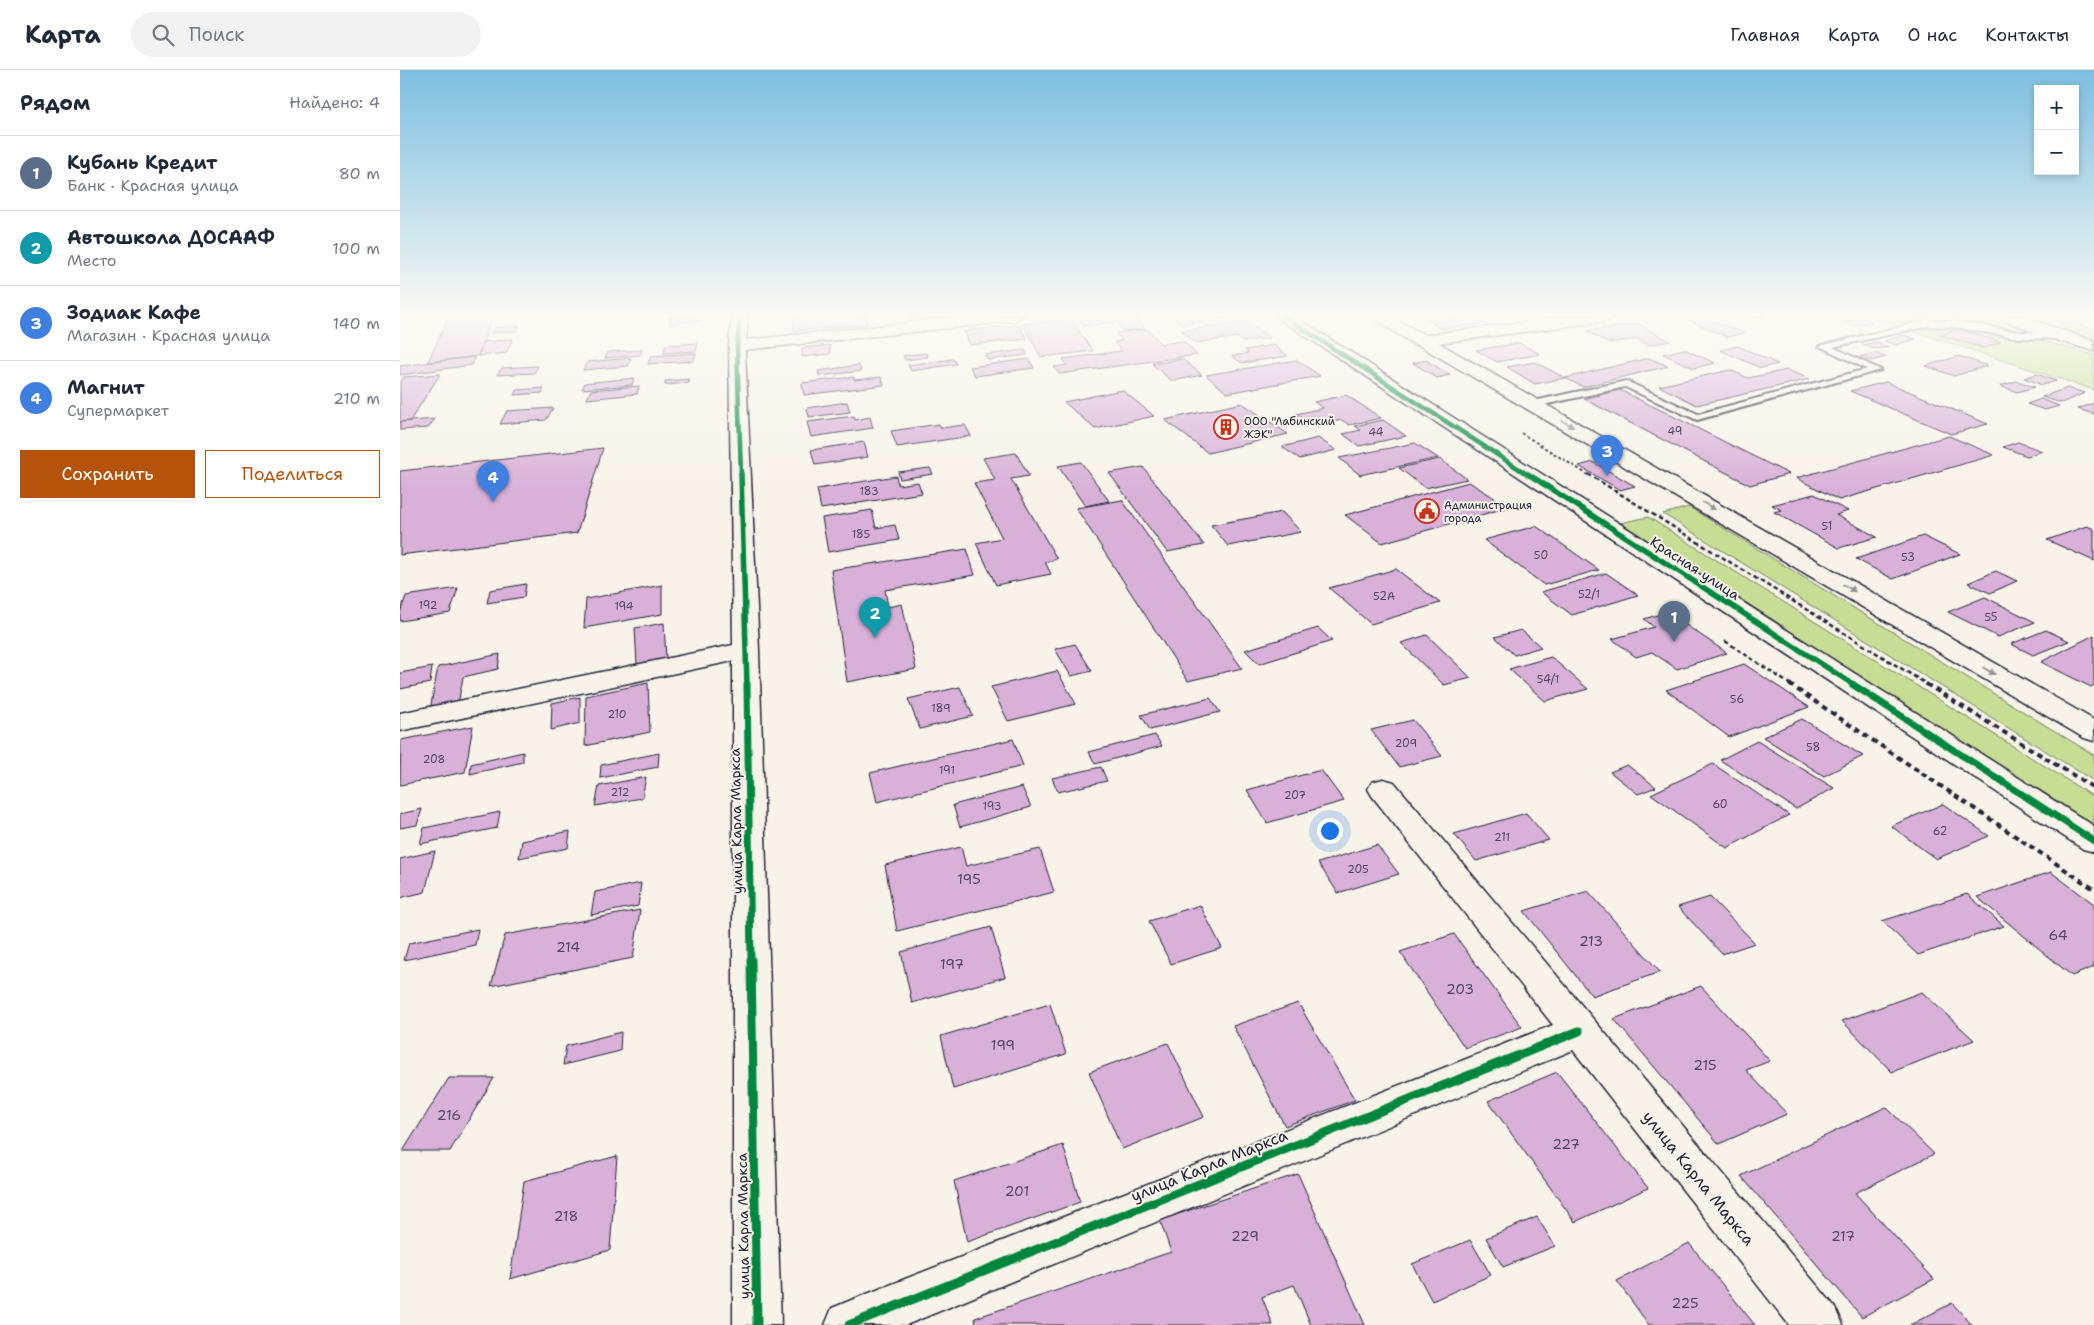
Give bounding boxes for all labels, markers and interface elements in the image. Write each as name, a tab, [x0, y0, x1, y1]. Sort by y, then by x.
search box	[131, 12, 481, 57]
text: Карта	[25, 19, 101, 51]
icon: search	[149, 21, 177, 49]
text: Поиск	[189, 22, 244, 47]
text: Главная	[1730, 23, 1800, 47]
text: Карта	[1828, 23, 1880, 47]
text: О нас	[1908, 23, 1957, 47]
text: Контакты	[1985, 23, 2069, 47]
map controls	[2034, 85, 2079, 175]
button: +	[2034, 85, 2079, 130]
text: Рядом	[20, 89, 90, 117]
text: Найдено: 4	[289, 92, 380, 113]
button: −	[2034, 130, 2079, 175]
text: Кубань Кредит	[67, 150, 217, 175]
text: 1	[32, 163, 40, 184]
text: 80 m	[339, 163, 380, 184]
text: Банк · Красная улица	[67, 175, 239, 196]
text: Автошкола ДОСААФ	[67, 225, 275, 250]
text: 2	[30, 238, 42, 259]
text: 100 m	[332, 238, 380, 259]
text: Место	[67, 250, 117, 271]
text: Зодиак Кафе	[67, 300, 201, 325]
text: 3	[30, 313, 42, 334]
text: 140 m	[333, 313, 380, 334]
text: Магазин · Красная улица	[67, 325, 270, 346]
text: Магнит	[67, 375, 145, 400]
text: 4	[30, 388, 42, 409]
text: 210 m	[333, 388, 380, 409]
text: Супермаркет	[67, 400, 169, 421]
building icon: ООО "Лабинский ЖЭК"	[1213, 414, 1239, 440]
place label: ООО "Лабинский ЖЭК"	[1244, 414, 1335, 442]
one-way arrow	[1562, 420, 1575, 429]
house number: 49	[1668, 424, 1682, 439]
house number: 44	[1368, 425, 1384, 440]
pin: 3	[1591, 435, 1623, 476]
button: Сохранить	[20, 450, 195, 498]
button: Поделиться	[205, 450, 380, 498]
pin: 4	[477, 461, 509, 502]
house number: 183	[859, 484, 879, 499]
public building icon: Администрация города	[1414, 498, 1440, 524]
place label: Администрация города	[1444, 498, 1532, 526]
one-way arrow	[1702, 502, 1715, 511]
house number: 51	[1822, 519, 1832, 534]
house number: 185	[852, 527, 871, 542]
street label: Красная улица	[1647, 532, 1744, 604]
house number: 50	[1534, 548, 1548, 563]
house number: 53	[1901, 550, 1915, 565]
one-way arrow	[1842, 584, 1855, 593]
house number: 52/1	[1578, 587, 1600, 602]
house number: 52А	[1373, 589, 1395, 604]
pin: 2	[859, 597, 891, 638]
house number: 192	[418, 598, 438, 613]
house number: 194	[614, 599, 634, 614]
pin: 1	[1658, 601, 1690, 642]
house number: 55	[1984, 610, 1998, 625]
one-way arrow	[1982, 666, 1995, 675]
house number: 54/1	[1537, 672, 1559, 687]
house number: 56	[1730, 692, 1744, 707]
house number: 189	[931, 701, 951, 716]
house number: 210	[607, 707, 627, 722]
house number: 209	[1395, 736, 1417, 751]
house number: 58	[1806, 740, 1820, 755]
street label: улица Карла Маркса	[726, 747, 746, 894]
house number: 208	[423, 752, 445, 767]
house number: 191	[939, 763, 955, 778]
house number: 212	[611, 785, 629, 800]
house number: 207	[1284, 788, 1306, 803]
house number: 60	[1712, 797, 1728, 812]
house number: 193	[982, 799, 1002, 814]
your location	[1317, 818, 1343, 844]
house number: 62	[1933, 824, 1947, 839]
house number: 211	[1494, 830, 1510, 845]
house number: 205	[1347, 862, 1369, 877]
house number: 195	[957, 870, 981, 888]
house number: 64	[2048, 926, 2068, 944]
house number: 213	[1579, 932, 1603, 950]
house number: 214	[556, 938, 580, 956]
house number: 197	[940, 955, 964, 973]
house number: 203	[1446, 980, 1474, 998]
house number: 199	[991, 1036, 1015, 1054]
house number: 215	[1693, 1056, 1717, 1074]
house number: 216	[437, 1106, 461, 1124]
street label: улица Карла Маркса	[1638, 1107, 1759, 1250]
street label: улица Карла Маркса	[1128, 1124, 1291, 1207]
house number: 227	[1552, 1135, 1580, 1153]
street label: улица Карла Маркса	[733, 1152, 753, 1299]
house number: 201	[1005, 1182, 1029, 1200]
house number: 218	[554, 1207, 578, 1225]
house number: 229	[1231, 1227, 1259, 1245]
house number: 217	[1831, 1227, 1855, 1245]
house number: 225	[1671, 1294, 1699, 1312]

